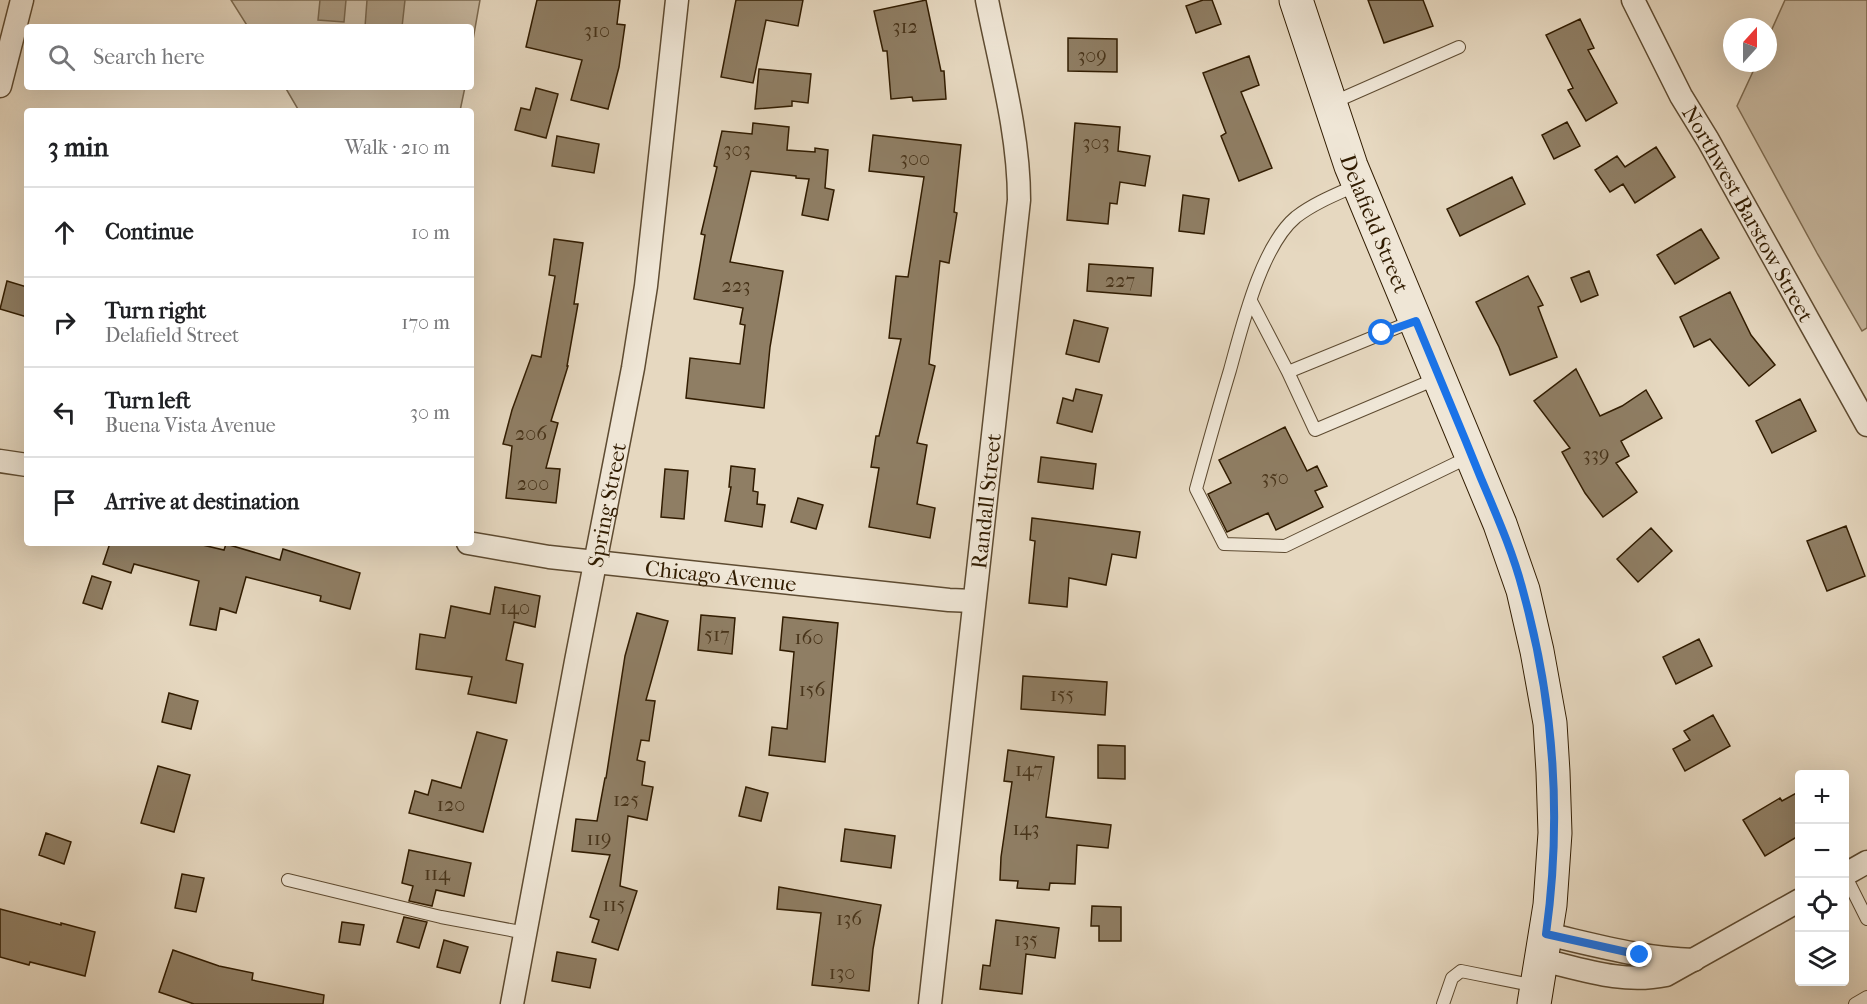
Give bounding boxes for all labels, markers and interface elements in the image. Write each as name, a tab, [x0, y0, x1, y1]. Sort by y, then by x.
house number: 312	[892, 15, 918, 38]
north arrow	[1723, 18, 1777, 72]
house number: 310	[584, 19, 610, 42]
search box	[24, 24, 474, 90]
icon: search	[45, 41, 78, 74]
text: Search here	[93, 44, 205, 70]
house number: 309	[1077, 44, 1107, 67]
street label: Northwest Barstow Street	[1676, 101, 1819, 327]
house number: 303	[1082, 131, 1110, 154]
text: 3 min	[48, 132, 109, 163]
text: Walk · 210 m	[345, 136, 450, 159]
house number: 303	[723, 138, 751, 161]
house number: 300	[900, 147, 930, 170]
street label: Delafield Street	[1334, 151, 1414, 297]
icon: ahead	[48, 216, 81, 249]
text: Continue	[105, 219, 194, 245]
text: 10 m	[411, 221, 450, 244]
house number: 227	[1105, 269, 1135, 292]
house number: 223	[722, 274, 750, 297]
text: Turn right	[105, 298, 206, 324]
icon: right	[48, 306, 81, 339]
text: 170 m	[401, 311, 450, 334]
route start	[1368, 319, 1394, 345]
text: Delafield Street	[105, 324, 239, 347]
text: Turn left	[105, 388, 191, 414]
icon: left	[48, 396, 81, 429]
text: 30 m	[410, 401, 450, 424]
text: Buena Vista Avenue	[105, 414, 276, 437]
house number: 206	[515, 422, 547, 445]
street label: Randall Street	[966, 432, 1007, 570]
street label: Spring Street	[583, 440, 632, 570]
house number: 339	[1583, 443, 1609, 466]
house number: 350	[1261, 466, 1289, 489]
house number: 200	[517, 472, 549, 495]
icon: arrive	[48, 486, 81, 519]
text: Arrive at destination	[105, 489, 299, 515]
street label: Chicago Avenue	[644, 555, 798, 598]
house number: 140	[500, 596, 530, 619]
house number: 517	[704, 623, 730, 646]
house number: 160	[795, 626, 823, 649]
house number: 156	[799, 678, 825, 701]
house number: 155	[1050, 683, 1074, 706]
house number: 147	[1015, 758, 1043, 781]
map controls	[1795, 770, 1849, 986]
button: +	[1795, 770, 1849, 824]
house number: 125	[613, 788, 639, 811]
house number: 120	[437, 793, 465, 816]
house number: 143	[1012, 817, 1040, 840]
button: −	[1795, 824, 1849, 878]
house number: 119	[587, 827, 611, 850]
house number: 114	[424, 862, 451, 885]
button: locate	[1795, 878, 1849, 932]
house number: 115	[603, 893, 625, 916]
house number: 136	[836, 907, 862, 930]
house number: 135	[1014, 928, 1038, 951]
button: layers	[1795, 932, 1849, 986]
route end	[1626, 941, 1652, 967]
house number: 130	[829, 961, 855, 984]

